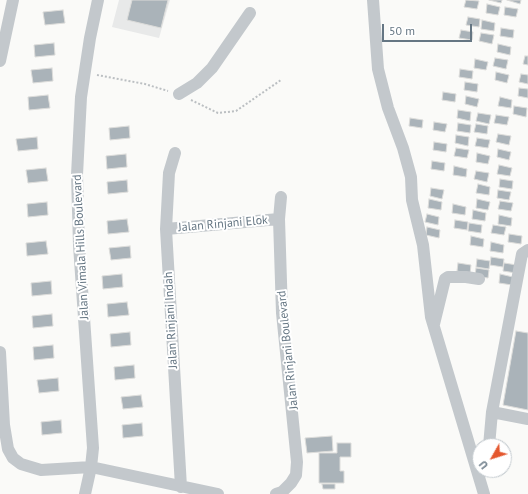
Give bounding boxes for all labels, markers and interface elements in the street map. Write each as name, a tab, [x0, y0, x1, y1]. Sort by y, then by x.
scale bar	[384, 16, 474, 42]
text: 50 m	[389, 23, 415, 38]
street label: Jalan Vimala Hills Boulevard	[70, 174, 92, 320]
street label: Jalan Rinjani Elok	[178, 213, 268, 235]
street label: Jalan Rinjani Indah	[161, 271, 181, 369]
street label: Jalan Rinjani Boulevard	[275, 290, 301, 410]
north arrow	[472, 438, 512, 478]
text: U	[476, 458, 491, 472]

